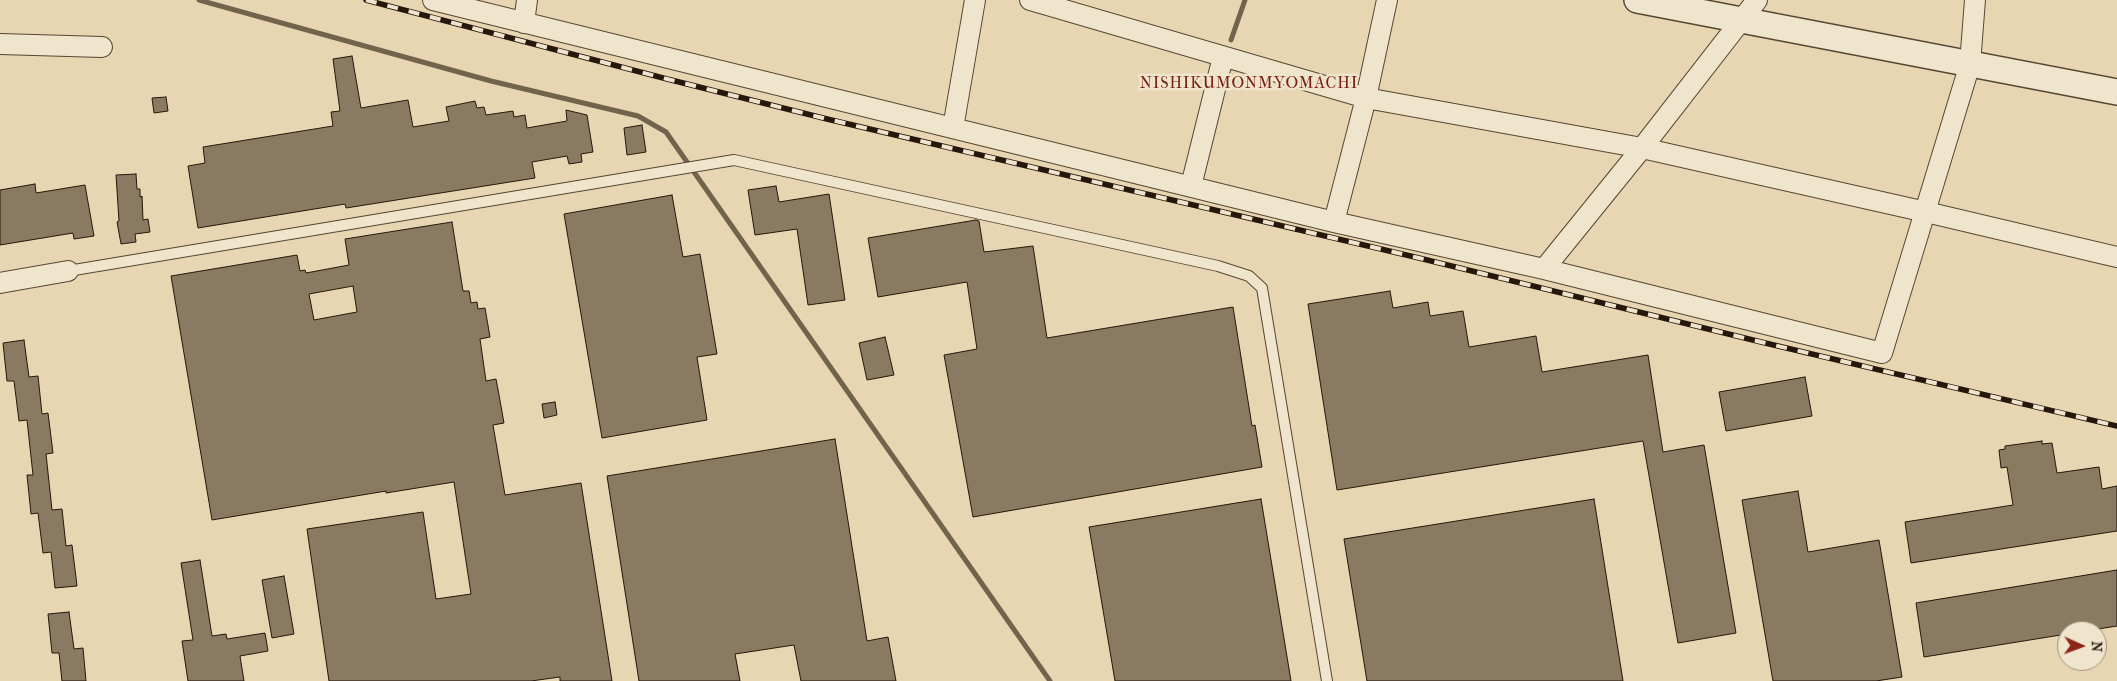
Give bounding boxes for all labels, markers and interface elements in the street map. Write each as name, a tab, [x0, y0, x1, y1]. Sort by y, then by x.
district label: NISHIKUMONMYOMACHI	[1138, 74, 1360, 94]
north arrow	[2057, 621, 2107, 671]
text: N	[2088, 641, 2105, 652]

